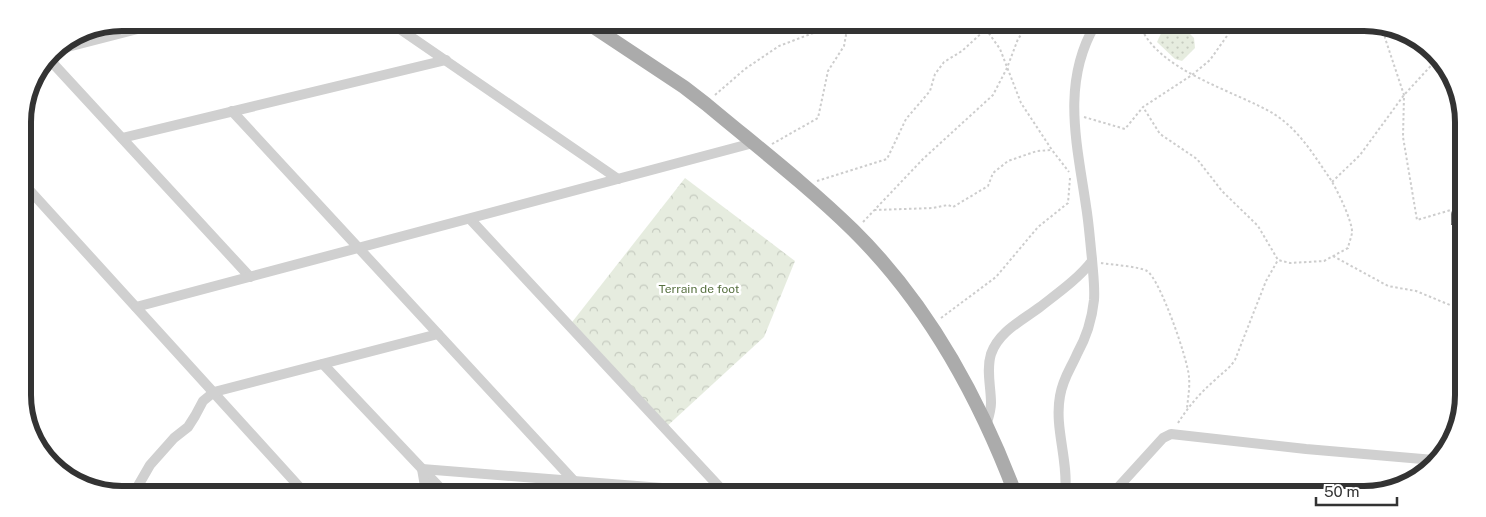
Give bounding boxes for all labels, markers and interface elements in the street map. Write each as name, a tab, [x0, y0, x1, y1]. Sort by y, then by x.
park label: Terrain de foot	[658, 282, 740, 296]
scale bar	[1316, 474, 1397, 506]
text: 50 m	[1324, 483, 1359, 500]

